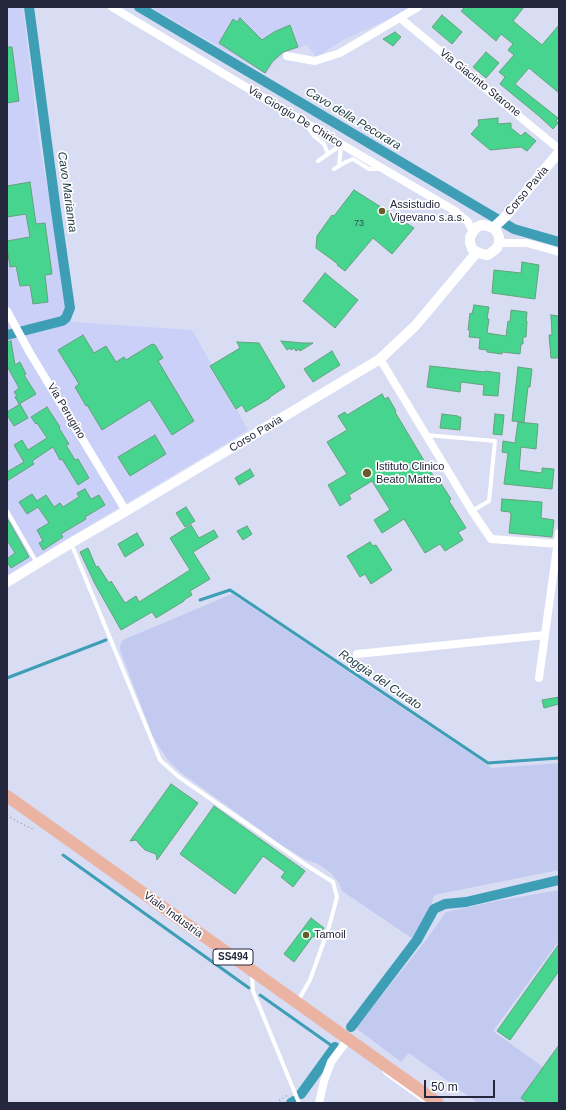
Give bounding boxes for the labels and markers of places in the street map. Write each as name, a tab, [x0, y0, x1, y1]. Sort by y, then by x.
place label: Assistudio Vigevano s.a.s.	[390, 198, 465, 224]
marker: Assistudio Vigevano s.a.s.	[377, 206, 387, 216]
place label: Istituto Clinico Beato Matteo	[376, 460, 444, 486]
marker: Istituto Clinico Beato Matteo	[361, 467, 373, 479]
place label: Tamoil	[314, 928, 346, 942]
marker: Tamoil	[301, 930, 311, 940]

